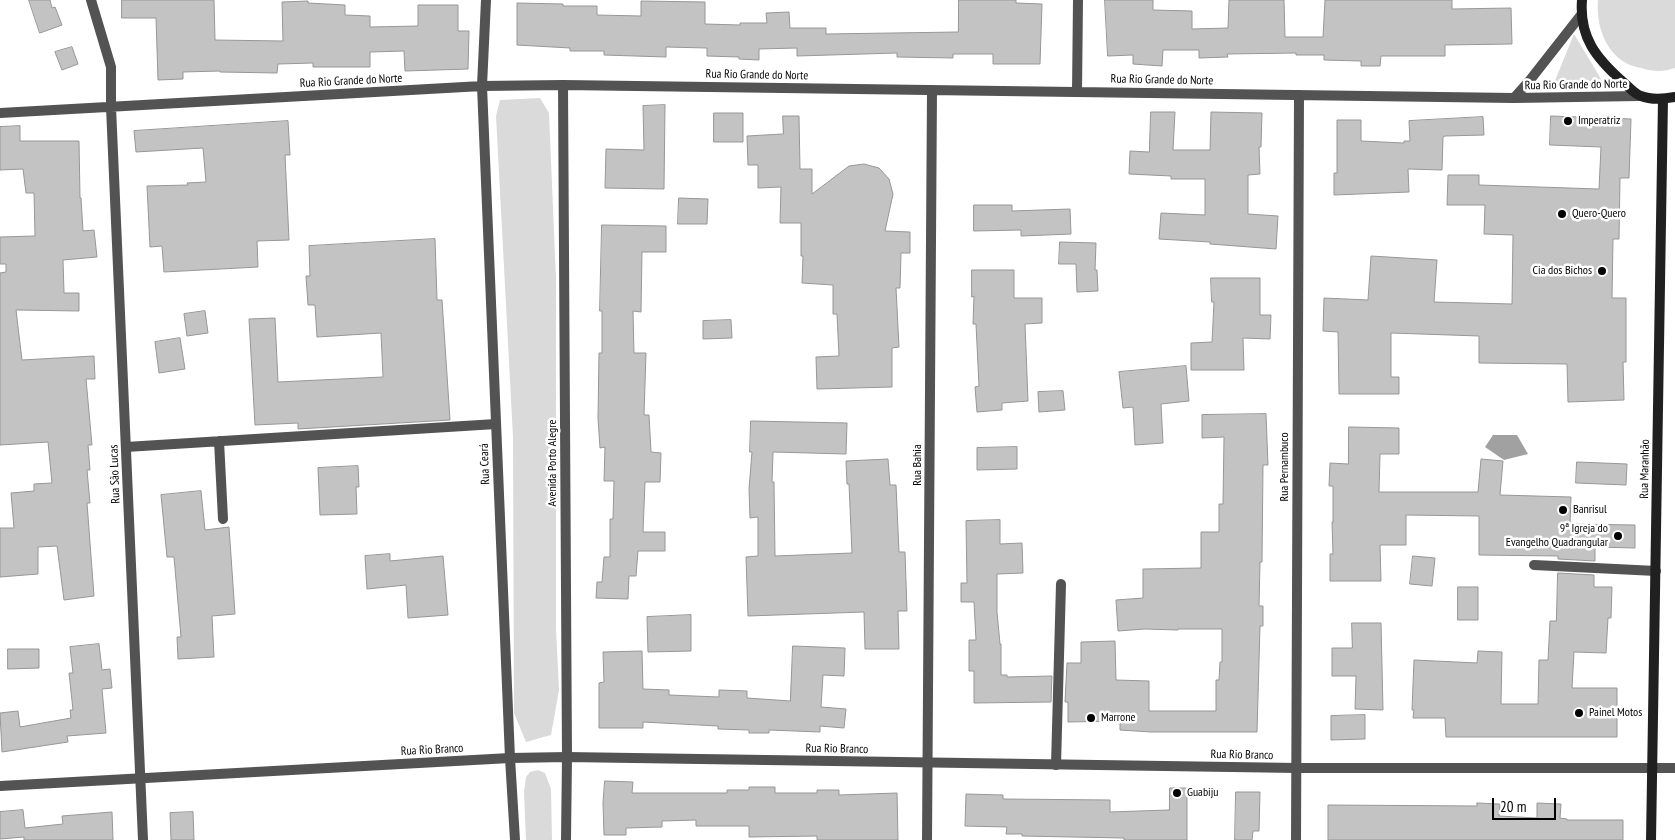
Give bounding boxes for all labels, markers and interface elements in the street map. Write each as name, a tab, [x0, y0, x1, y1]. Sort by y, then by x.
street label: Rua Rio Grande do Norte	[706, 67, 808, 83]
street label: Rua Rio Grande do Norte	[299, 71, 403, 91]
street label: Rua Rio Grande do Norte	[1111, 72, 1213, 88]
street label: Rua Rio Grande do Norte	[1525, 77, 1627, 93]
place label: Imperatriz	[1578, 114, 1620, 128]
marker: Imperatriz	[1562, 115, 1574, 127]
place label: Quero-Quero	[1572, 207, 1626, 221]
marker: Quero-Quero	[1556, 208, 1568, 220]
place label: Cia dos Bichos	[1533, 264, 1592, 278]
marker: Cia dos Bichos	[1596, 265, 1608, 277]
street label: Avenida Porto Alegre	[546, 420, 560, 506]
street label: Rua Pernambuco	[1278, 432, 1292, 502]
street label: Rua Maranhão	[1637, 439, 1653, 499]
street label: Rua Ceará	[477, 443, 493, 485]
street label: Rua São Lucas	[107, 444, 123, 504]
street label: Rua Bahia	[911, 444, 925, 486]
place label: Banrisul	[1573, 503, 1607, 517]
marker: Banrisul	[1557, 504, 1569, 516]
place label: 9ª Igreja do Evangelho Quadrangular	[1506, 522, 1608, 550]
marker: 9ª Igreja do Evangelho Quadrangular	[1612, 530, 1624, 542]
place label: Painel Motos	[1589, 706, 1642, 720]
marker: Painel Motos	[1573, 707, 1585, 719]
place label: Marrone	[1101, 711, 1135, 725]
marker: Marrone	[1085, 712, 1097, 724]
street label: Rua Rio Branco	[400, 741, 464, 759]
street label: Rua Rio Branco	[806, 741, 868, 757]
street label: Rua Rio Branco	[1211, 747, 1273, 763]
place label: Guabiju	[1187, 786, 1219, 800]
marker: Guabiju	[1171, 787, 1183, 799]
scale bar	[1495, 788, 1559, 820]
text: 20 m	[1500, 797, 1526, 816]

